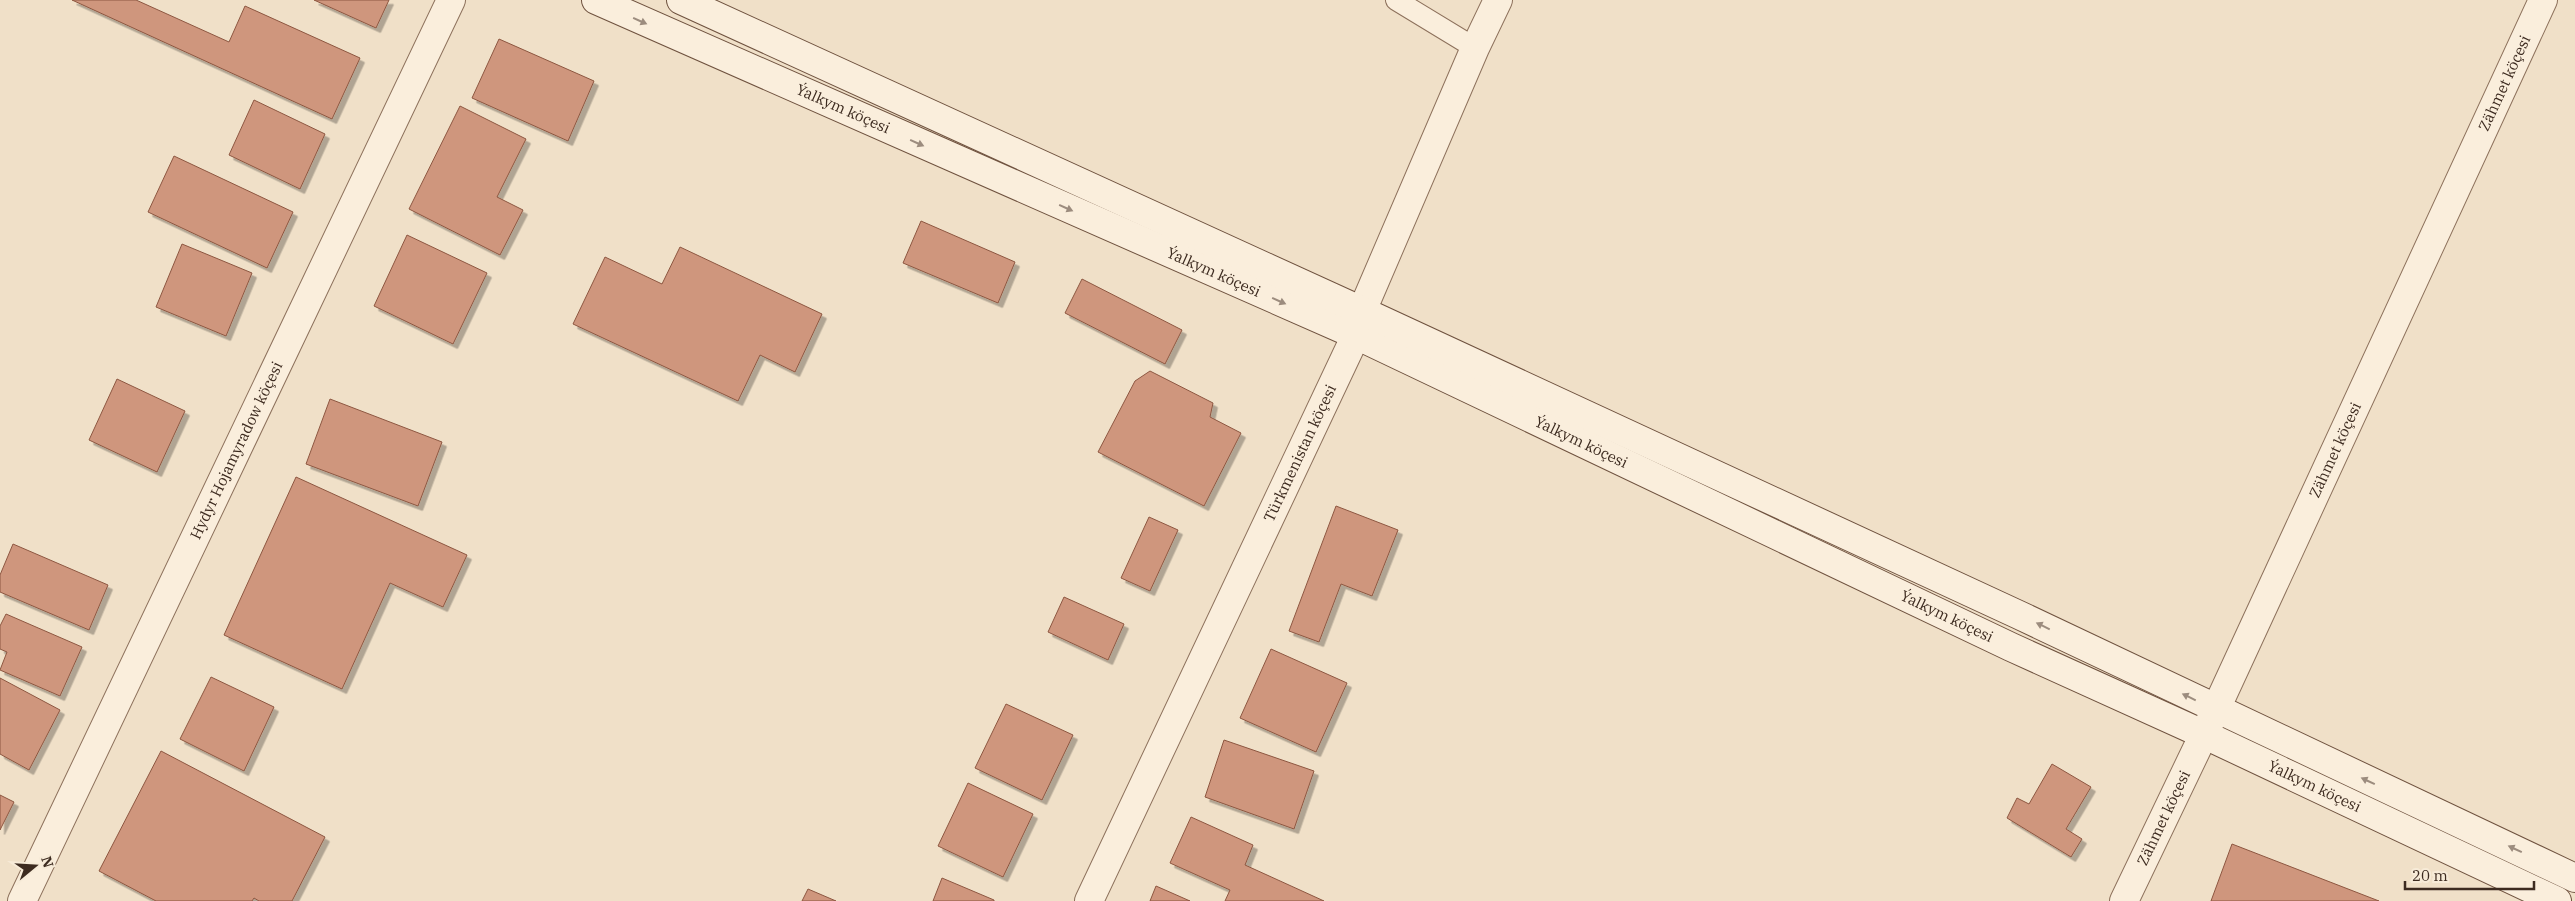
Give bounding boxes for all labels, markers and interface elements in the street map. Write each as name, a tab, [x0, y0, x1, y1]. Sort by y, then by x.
one-way arrow	[633, 18, 647, 26]
street label: Zähmet köçesi	[2474, 32, 2534, 134]
street label: Ýalkym köçesi	[793, 79, 893, 138]
one-way arrow	[910, 139, 924, 147]
one-way arrow	[1059, 204, 1073, 212]
street label: Ýalkym köçesi	[1164, 243, 1264, 301]
one-way arrow	[1272, 298, 1286, 306]
street label: Hydyr Hojamyradow köçesi	[186, 358, 287, 542]
street label: Türkmenistan köçesi	[1259, 381, 1340, 525]
street label: Zähmet köçesi	[2305, 399, 2365, 501]
street label: Ýalkym köçesi	[1532, 412, 1631, 472]
street label: Ýalkym köçesi	[1898, 586, 1997, 646]
one-way arrow	[2035, 622, 2050, 631]
one-way arrow	[2182, 692, 2196, 700]
street label: Ýalkym köçesi	[2265, 756, 2364, 816]
street label: Zähmet köçesi	[2132, 767, 2194, 868]
one-way arrow	[2361, 776, 2375, 784]
north arrow	[10, 841, 60, 891]
one-way arrow	[2508, 845, 2522, 853]
text: N	[37, 854, 58, 870]
scale bar	[2405, 858, 2534, 890]
text: 20 m	[2412, 866, 2448, 885]

